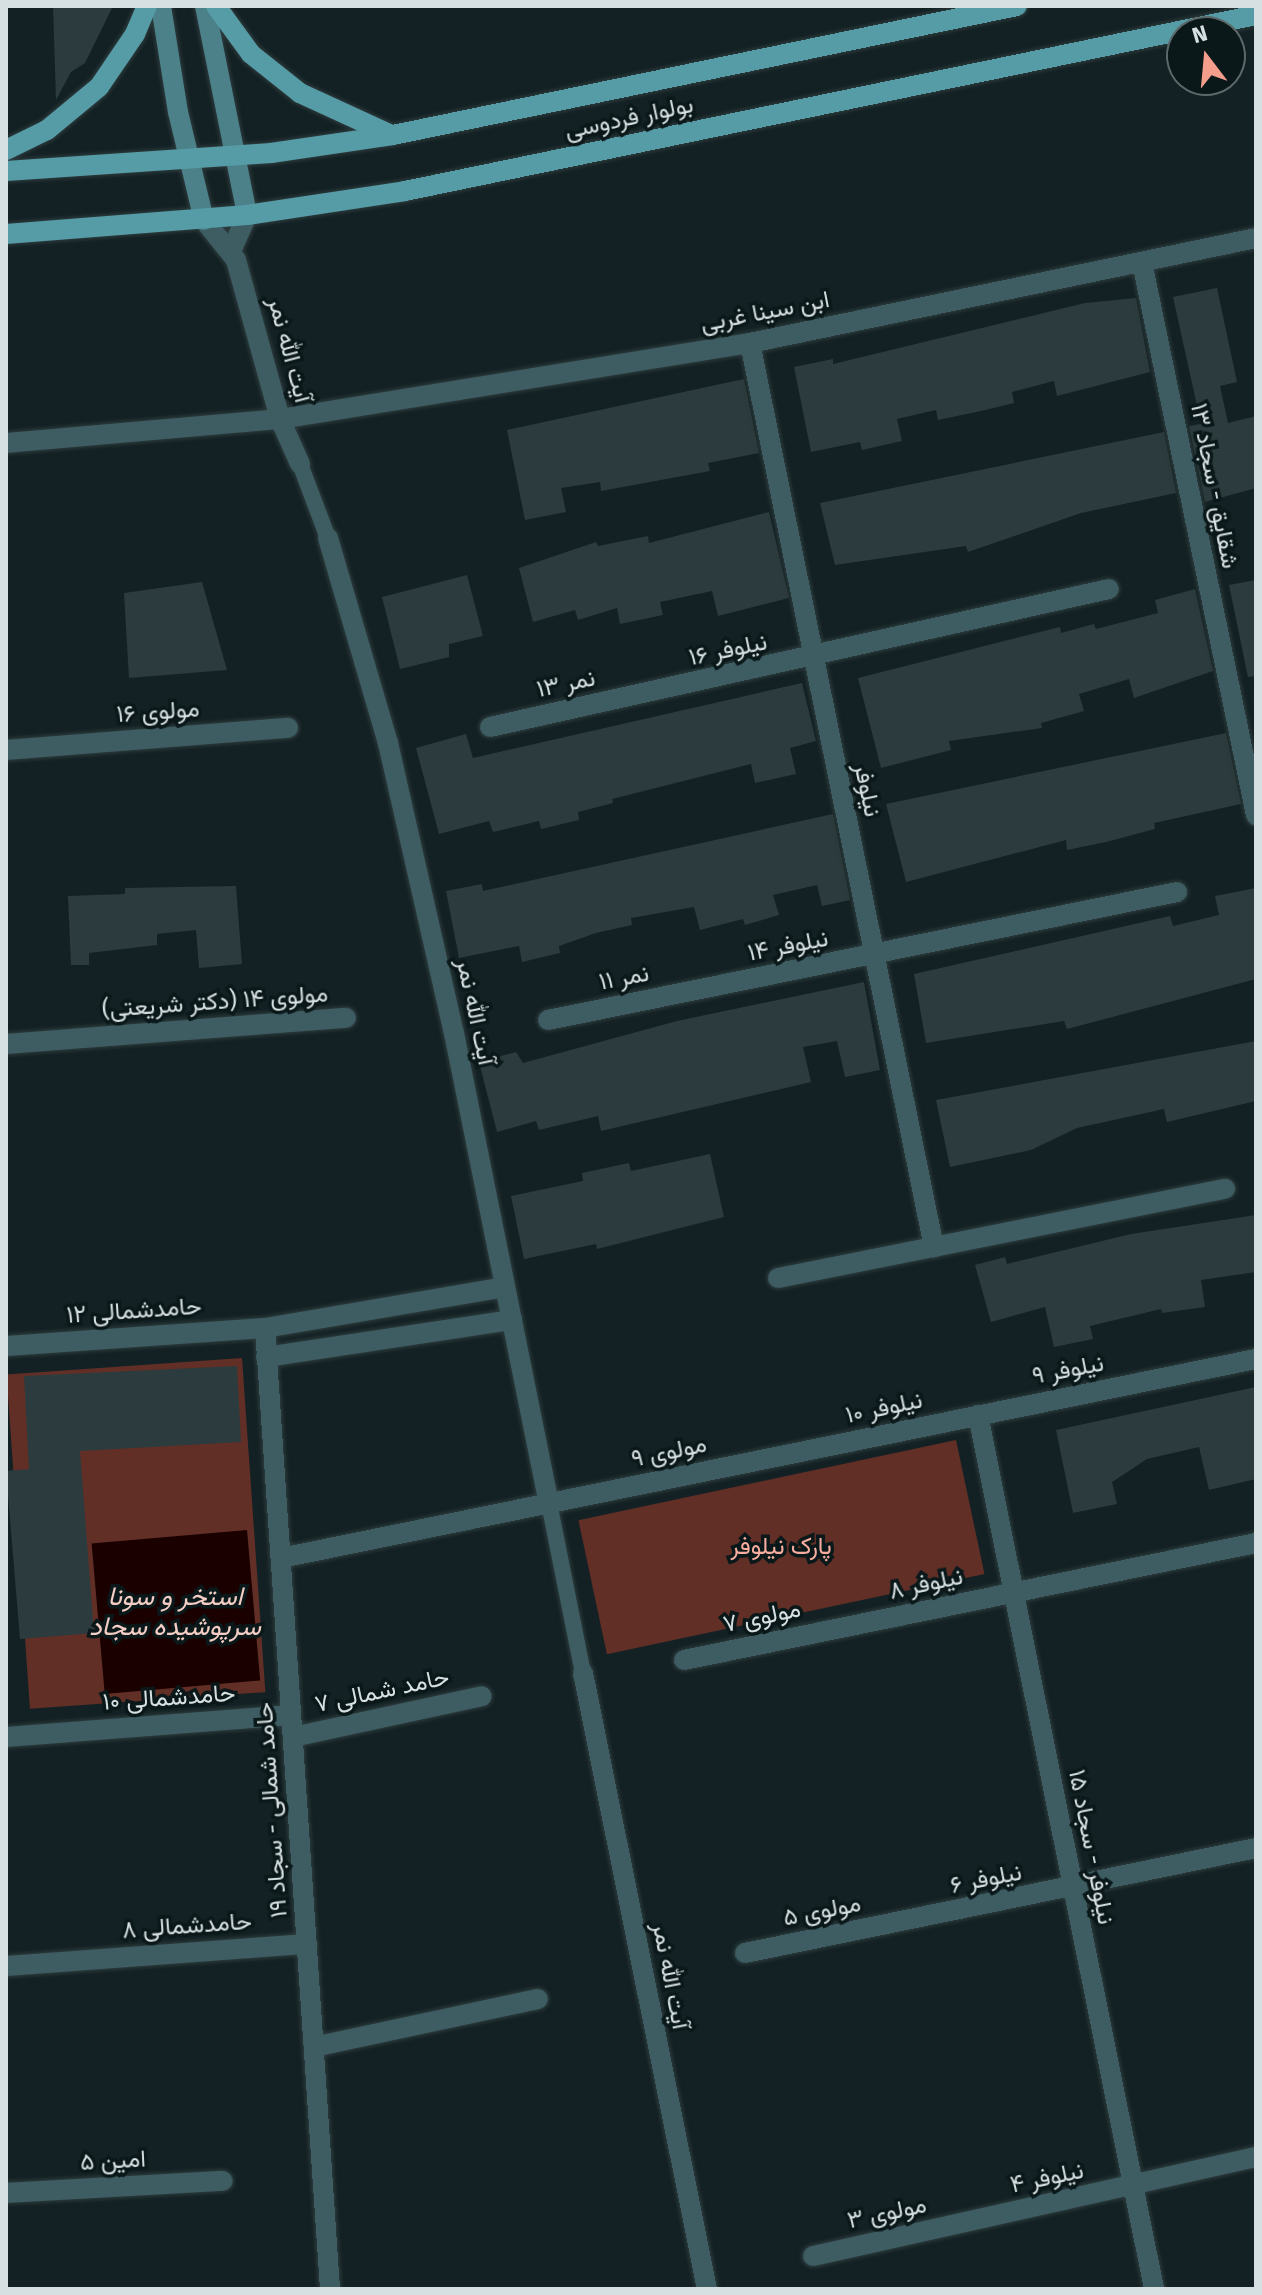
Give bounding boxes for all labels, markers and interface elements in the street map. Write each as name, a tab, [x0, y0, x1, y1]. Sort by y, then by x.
north arrow	[1166, 16, 1246, 96]
text: N	[1189, 19, 1211, 49]
street label: بولوار فردوسی	[562, 90, 696, 146]
street label: ابن سینا غربی	[698, 285, 832, 339]
street label: آیت الله نمر	[261, 294, 317, 406]
street label: شقایق - سجاد ۱۳	[1184, 401, 1244, 571]
street label: نیلوفر ۱۶	[686, 628, 770, 672]
street label: نمر ۱۳	[534, 664, 598, 704]
street label: مولوی ۱۶	[116, 695, 200, 729]
street label: نیلوفر	[847, 761, 887, 819]
street label: نیلوفر ۱۴	[745, 924, 831, 968]
street label: آیت الله نمر	[450, 956, 500, 1068]
street label: نمر ۱۱	[597, 959, 651, 997]
street label: مولوی ۱۴ (دکتر شریعتی)	[101, 980, 329, 1024]
street label: حامدشمالی ۱۲	[66, 1292, 202, 1330]
street label: نیلوفر ۹	[1030, 1349, 1106, 1391]
street label: نیلوفر ۱۰	[843, 1386, 925, 1430]
street label: مولوی ۹	[629, 1430, 709, 1474]
park label: پارک نیلوفر	[730, 1533, 832, 1561]
street label: نیلوفر ۸	[887, 1562, 965, 1606]
water label: استخر و سونا سرپوشیده سجاد	[89, 1581, 261, 1642]
street label: مولوی ۷	[721, 1595, 803, 1639]
street label: حامد شمالی ۷	[312, 1663, 452, 1719]
street label: حامدشمالی ۱۰	[102, 1679, 236, 1717]
street label: حامد شمالی - سجاد ۱۹	[250, 1701, 294, 1919]
street label: نیلوفر - سجاد ۱۵	[1062, 1767, 1120, 1927]
street label: نیلوفر ۶	[948, 1858, 1024, 1900]
street label: مولوی ۵	[781, 1889, 863, 1933]
street label: حامدشمالی ۸	[121, 1907, 253, 1945]
street label: آیت الله نمر	[646, 1920, 694, 2032]
street label: امین ۵	[79, 2145, 147, 2177]
street label: نیلوفر ۴	[1008, 2156, 1086, 2200]
street label: مولوی ۳	[845, 2191, 929, 2235]

